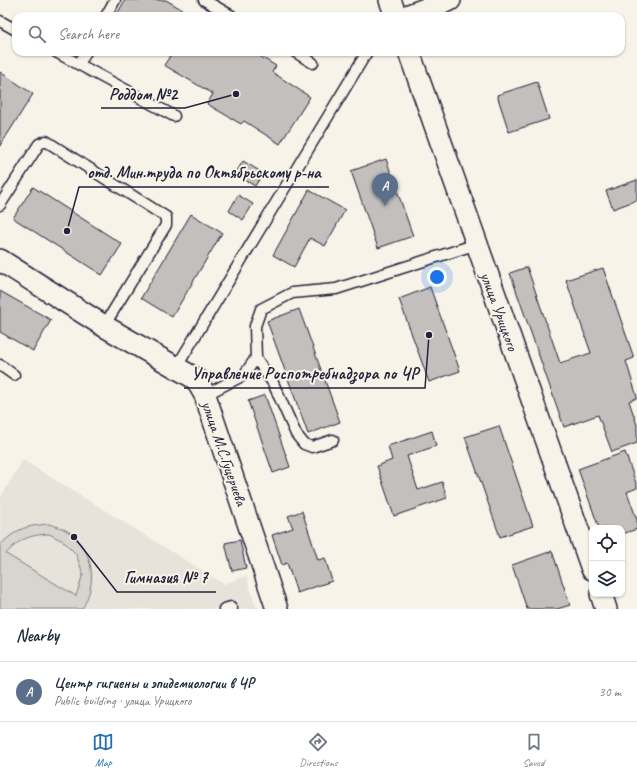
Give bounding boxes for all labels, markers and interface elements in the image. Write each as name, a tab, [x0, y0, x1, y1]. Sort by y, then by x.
search box	[12, 12, 625, 56]
icon: search	[26, 23, 48, 45]
text: Search here	[58, 25, 119, 44]
callout: Роддом №2	[101, 79, 185, 108]
text: Роддом №2	[109, 84, 178, 105]
callout: отд. Мин.труда по Октябрьскому р-на	[79, 158, 329, 187]
text: отд. Мин.труда по Октябрьскому р-на	[87, 162, 322, 183]
pin: A	[372, 173, 398, 206]
your location	[427, 267, 447, 287]
street label: улица Урицкого	[475, 268, 523, 355]
callout: Управление Роспотребнадзора по ЧР	[184, 359, 425, 388]
text: Управление Роспотребнадзора по ЧР	[191, 363, 421, 385]
street label: улица М.С.Гуцериева	[196, 397, 252, 510]
map controls	[589, 525, 625, 597]
button: locate	[589, 525, 625, 561]
button: layers	[589, 561, 625, 597]
callout: Гимназия № 7	[117, 563, 216, 592]
text: Гимназия № 7	[124, 567, 210, 588]
text: Nearby	[16, 625, 59, 646]
text: Центр гигиены и эпидемиологии в ЧР	[54, 674, 254, 693]
text: A	[26, 684, 32, 700]
text: 30 m	[599, 684, 621, 700]
text: Public building · улица Урицкого	[54, 693, 191, 709]
tab: Map	[92, 731, 114, 769]
tab: Directions	[299, 731, 338, 769]
tab: Saved	[523, 731, 545, 769]

